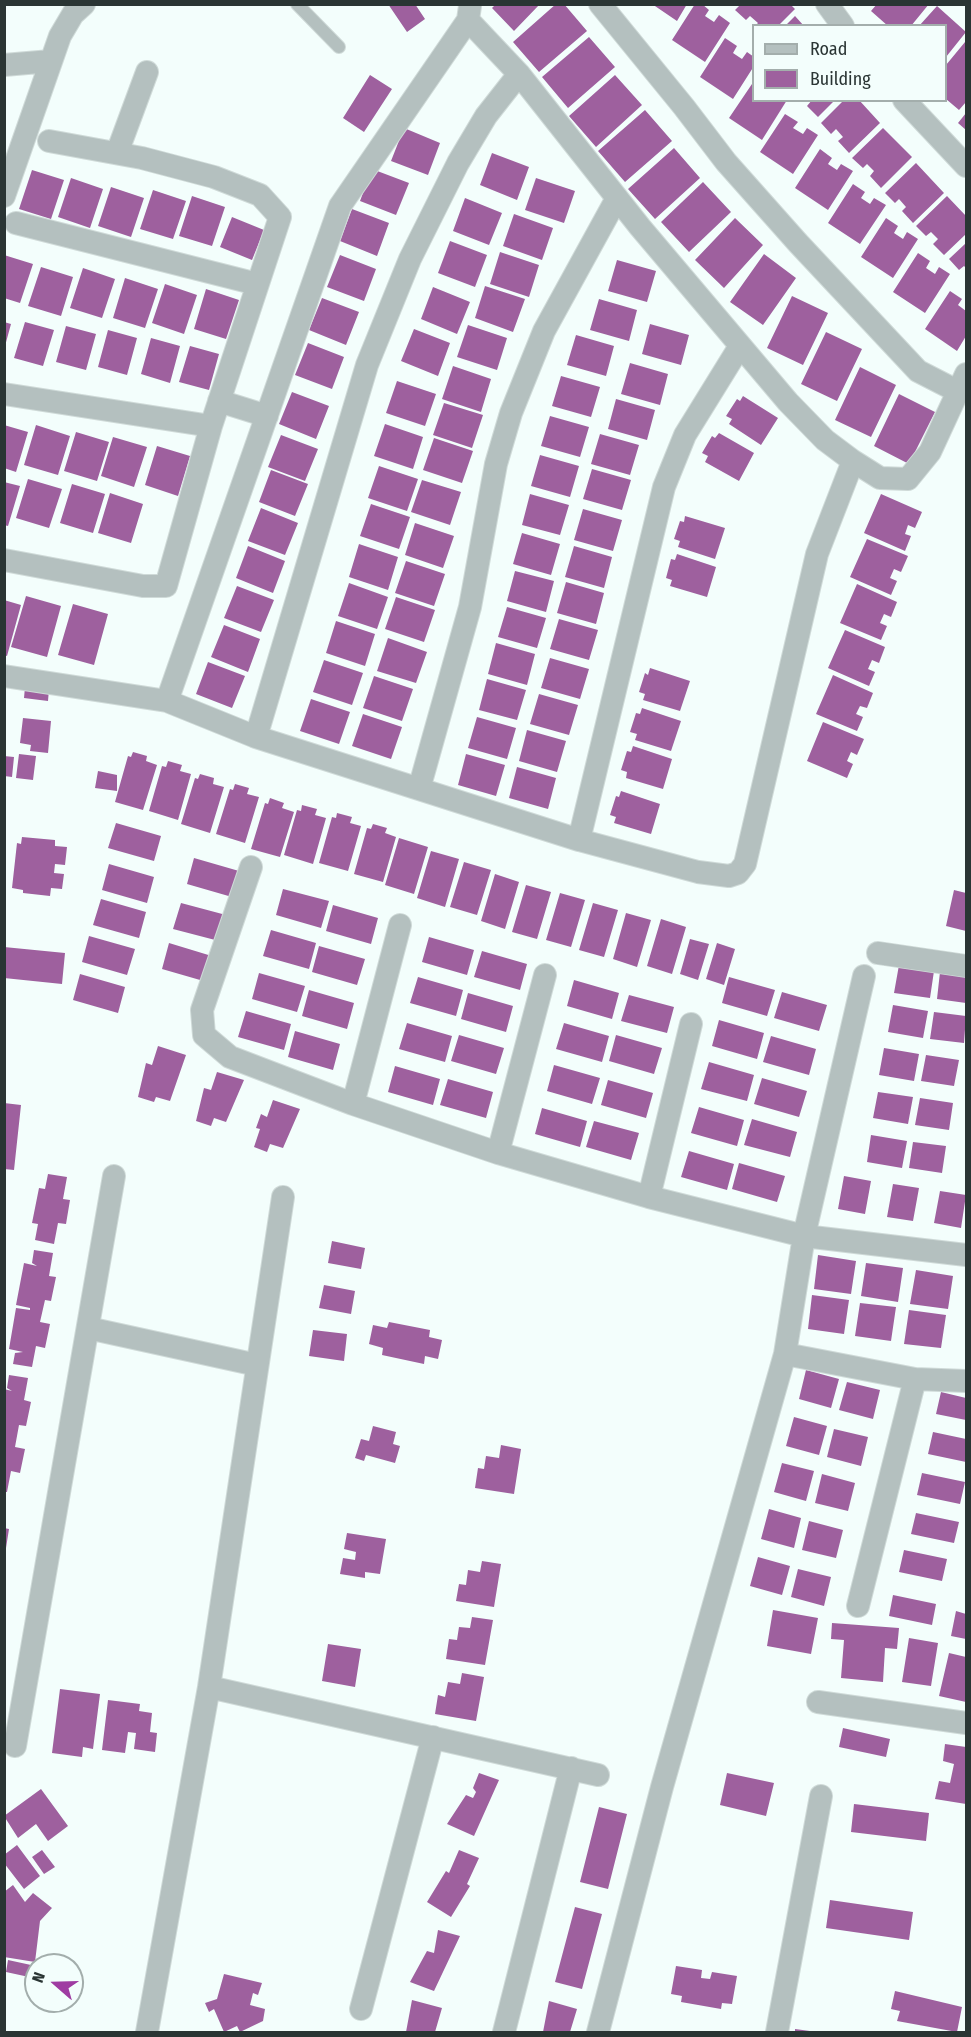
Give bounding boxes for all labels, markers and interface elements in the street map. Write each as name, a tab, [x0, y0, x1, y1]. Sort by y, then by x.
legend	[752, 24, 947, 102]
text: Road	[810, 38, 847, 60]
text: Building	[810, 68, 871, 90]
north arrow	[24, 1953, 84, 2013]
text: N	[28, 1970, 49, 1985]

